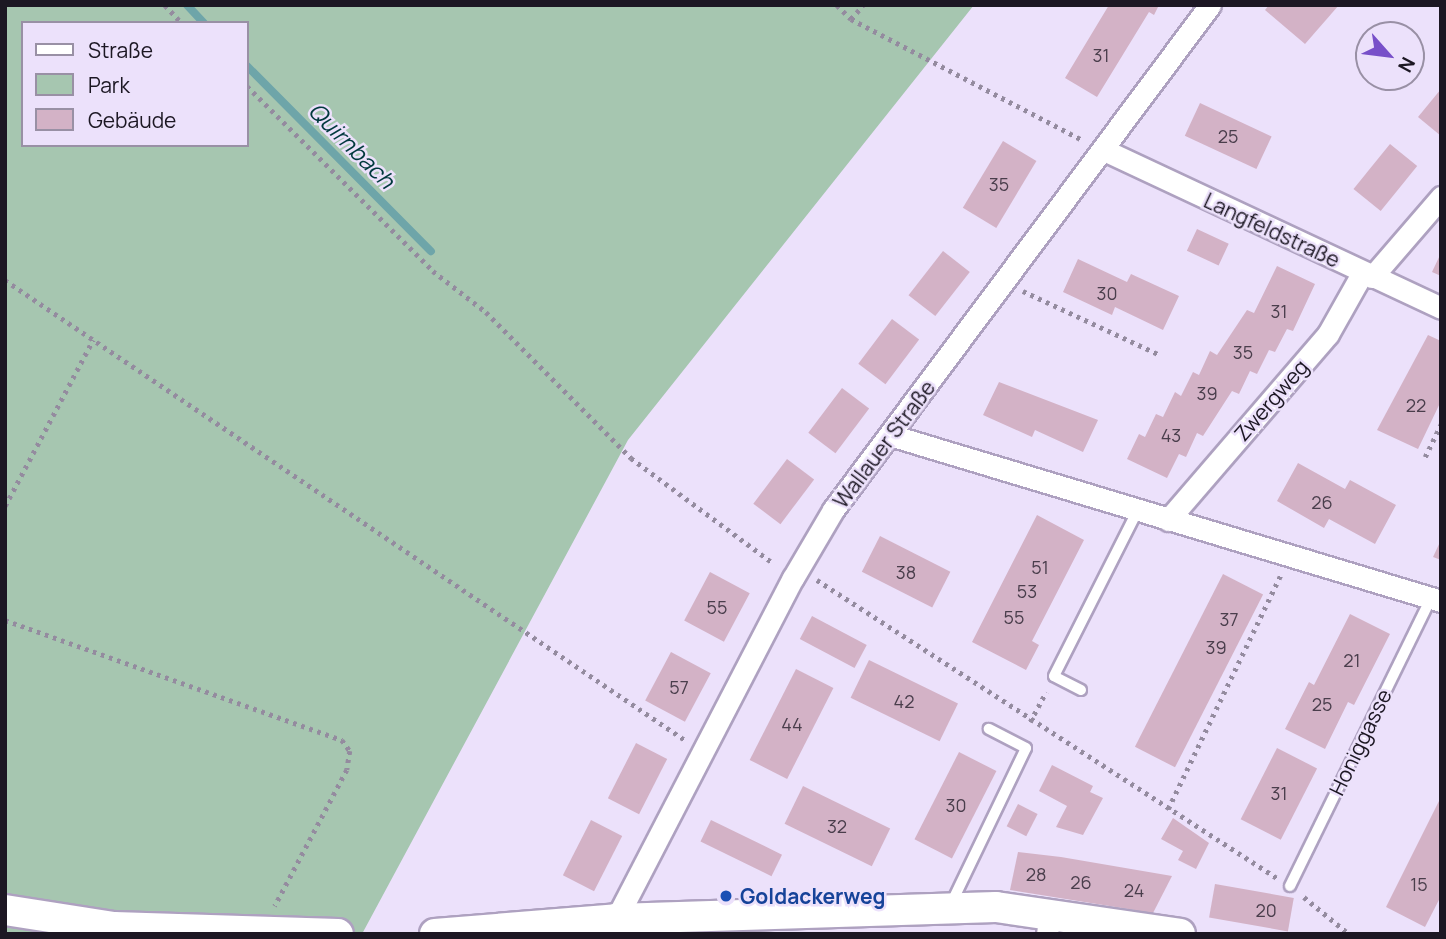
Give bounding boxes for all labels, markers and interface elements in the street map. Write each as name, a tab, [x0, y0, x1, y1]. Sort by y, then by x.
legend	[21, 21, 248, 147]
north arrow	[1355, 21, 1425, 91]
text: Straße	[88, 36, 153, 64]
house number: 31	[1093, 44, 1109, 66]
text: N	[1392, 53, 1421, 77]
text: Park	[88, 71, 130, 99]
water label: Quirnbach	[303, 96, 401, 194]
text: Gebäude	[88, 106, 176, 134]
house number: 25	[1218, 125, 1238, 147]
house number: 35	[989, 173, 1009, 195]
street label: Langfeldstraße	[1200, 188, 1344, 272]
house number: 30	[1097, 282, 1117, 304]
house number: 31	[1271, 300, 1287, 322]
house number: 35	[1233, 341, 1253, 363]
street label: Zwergweg	[1229, 354, 1313, 446]
street label: Wallauer Straße	[828, 375, 940, 513]
house number: 39	[1196, 382, 1218, 404]
house number: 22	[1406, 394, 1426, 416]
house number: 43	[1161, 424, 1181, 446]
house number: 26	[1311, 491, 1333, 513]
house number: 51	[1031, 556, 1049, 578]
house number: 38	[896, 561, 916, 583]
house number: 53	[1017, 580, 1037, 602]
house number: 55	[707, 596, 727, 618]
house number: 55	[1004, 606, 1024, 628]
house number: 37	[1220, 608, 1238, 630]
house number: 39	[1205, 636, 1227, 658]
house number: 21	[1343, 649, 1361, 671]
house number: 57	[669, 676, 689, 698]
street label: Honiggasse	[1323, 685, 1397, 799]
house number: 42	[894, 690, 914, 712]
house number: 25	[1312, 693, 1332, 715]
house number: 44	[781, 713, 803, 735]
house number: 31	[1271, 782, 1287, 804]
house number: 30	[946, 794, 966, 816]
house number: 32	[827, 815, 847, 837]
house number: 28	[1026, 863, 1046, 885]
house number: 26	[1070, 871, 1092, 893]
house number: 15	[1410, 873, 1428, 895]
house number: 24	[1124, 879, 1144, 901]
place label: Goldackerweg	[740, 883, 885, 909]
marker: Goldackerweg	[718, 888, 734, 904]
house number: 20	[1255, 899, 1277, 921]

